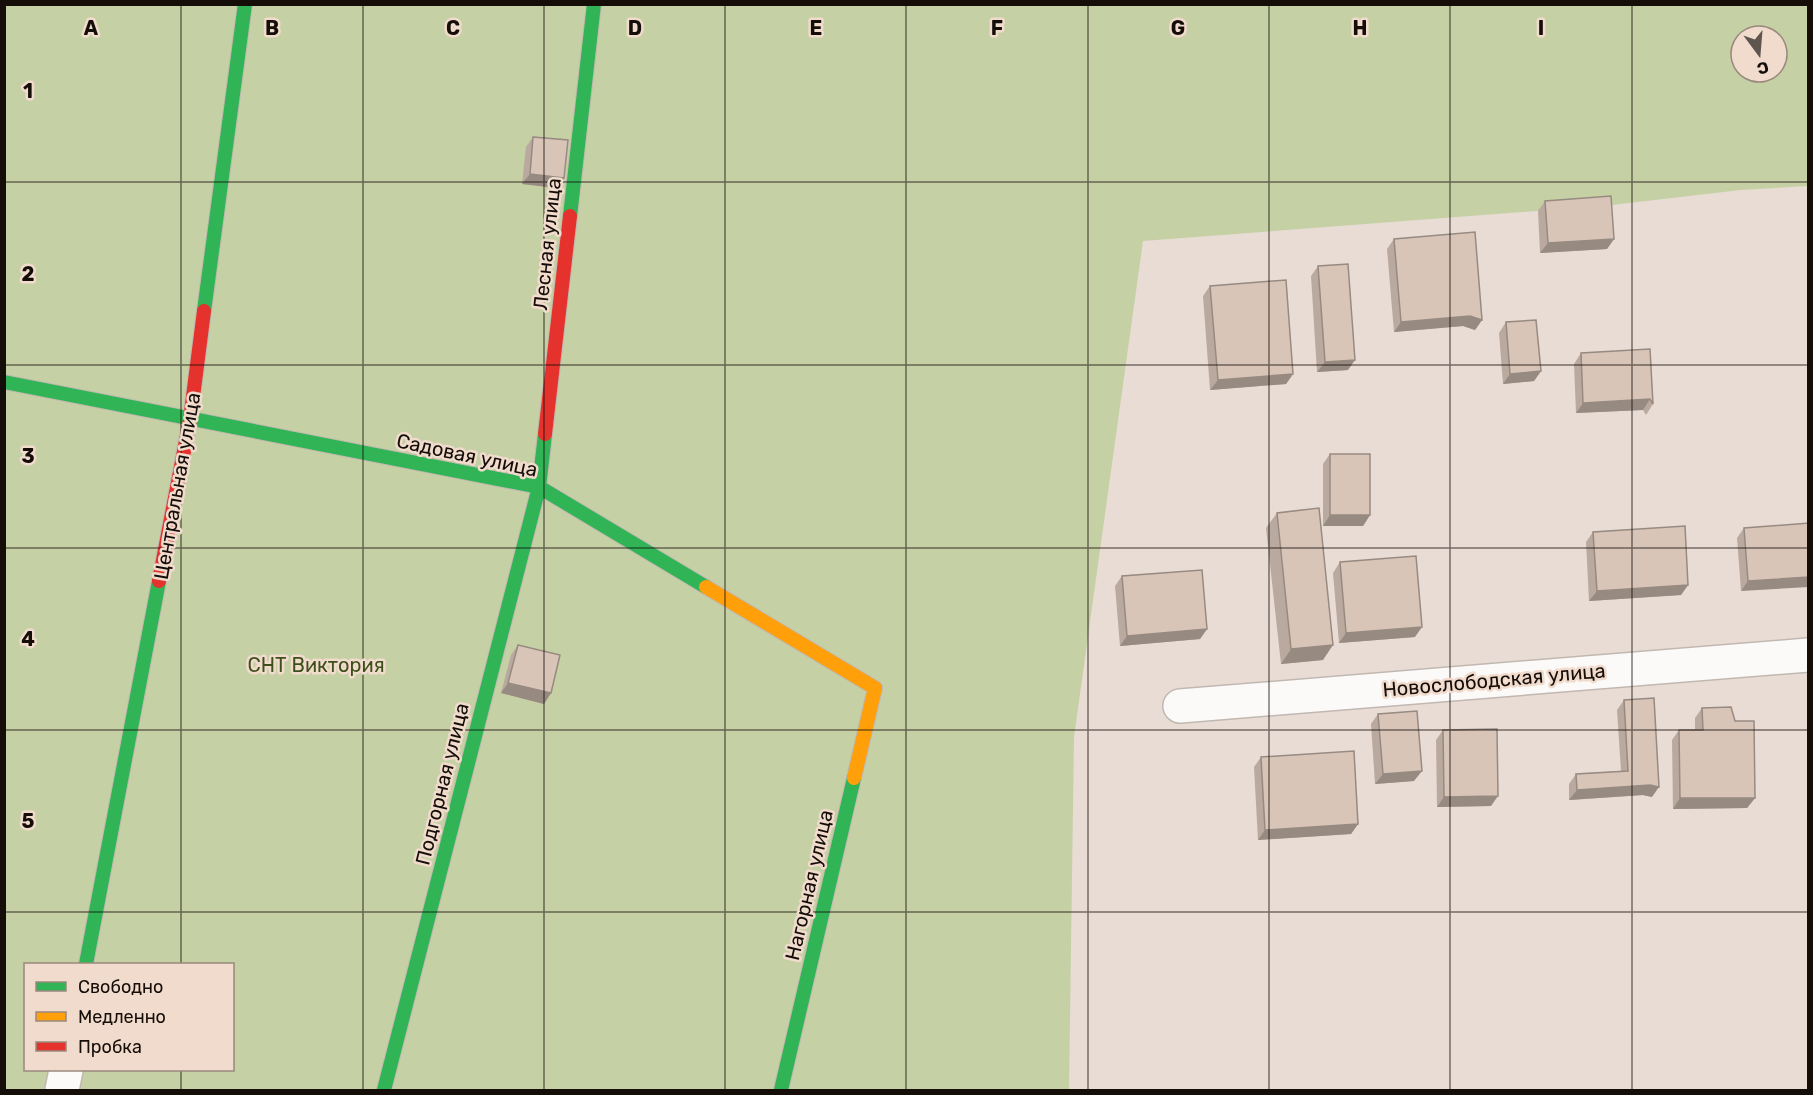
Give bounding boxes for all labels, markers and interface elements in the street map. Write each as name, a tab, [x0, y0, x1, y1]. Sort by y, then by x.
text: A	[84, 16, 99, 40]
text: B	[265, 16, 279, 40]
text: C	[446, 16, 460, 40]
text: D	[628, 16, 642, 40]
text: E	[810, 16, 822, 40]
text: F	[991, 16, 1003, 40]
text: G	[1171, 16, 1185, 40]
text: H	[1353, 16, 1367, 40]
text: I	[1538, 16, 1544, 40]
north arrow	[1729, 24, 1789, 84]
text: С	[1755, 57, 1771, 79]
text: 1	[23, 79, 33, 103]
street label: Лесная улица	[528, 177, 566, 311]
text: 2	[22, 262, 35, 286]
street label: Центральная улица	[149, 391, 205, 581]
street label: Садовая улица	[394, 428, 540, 482]
text: 3	[21, 444, 35, 468]
text: 4	[21, 627, 35, 651]
park label: СНТ Виктория	[247, 653, 385, 677]
street label: Новослободская улица	[1381, 658, 1607, 702]
street label: Подгорная улица	[410, 701, 474, 867]
street label: Нагорная улица	[780, 807, 838, 963]
text: 5	[22, 809, 35, 833]
legend	[24, 963, 234, 1071]
text: Свободно	[78, 976, 163, 998]
text: Медленно	[78, 1006, 166, 1028]
text: Пробка	[78, 1036, 142, 1058]

